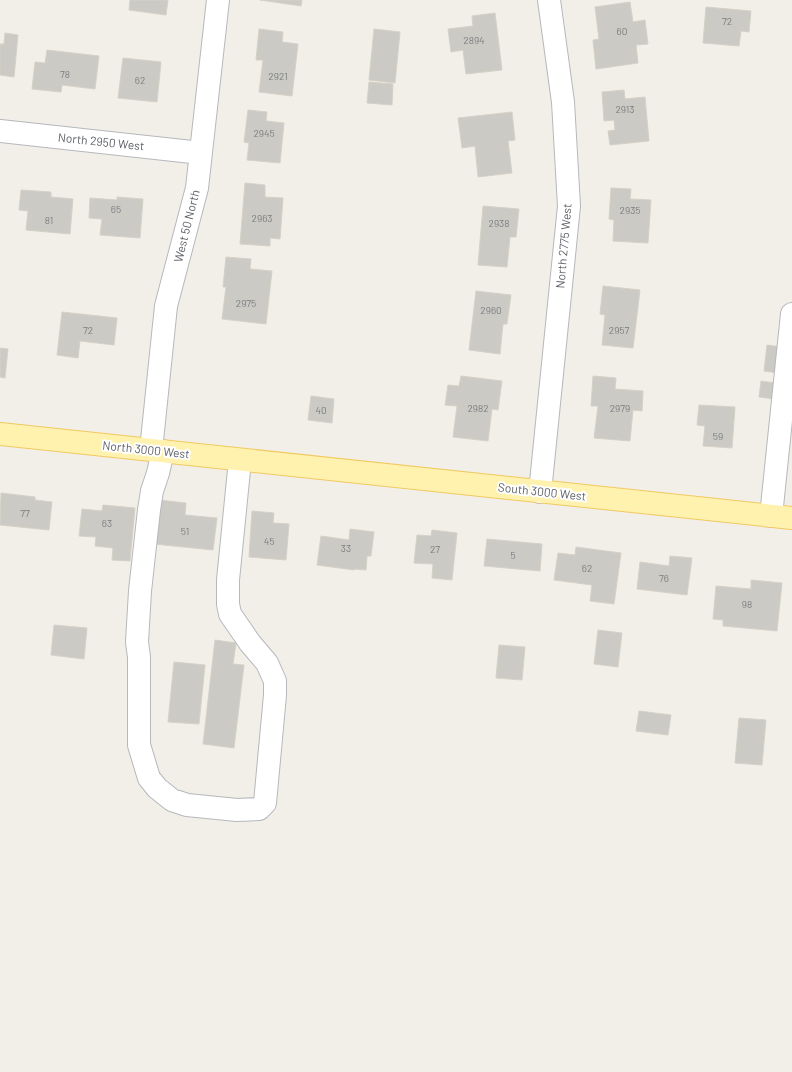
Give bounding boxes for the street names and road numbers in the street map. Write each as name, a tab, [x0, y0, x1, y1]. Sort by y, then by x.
street label: North 2950 West	[57, 130, 145, 153]
street label: West 50 North	[170, 188, 202, 263]
street label: North 2775 West	[552, 203, 574, 289]
street label: North 3000 West	[102, 437, 190, 461]
street label: South 3000 West	[497, 479, 587, 503]

